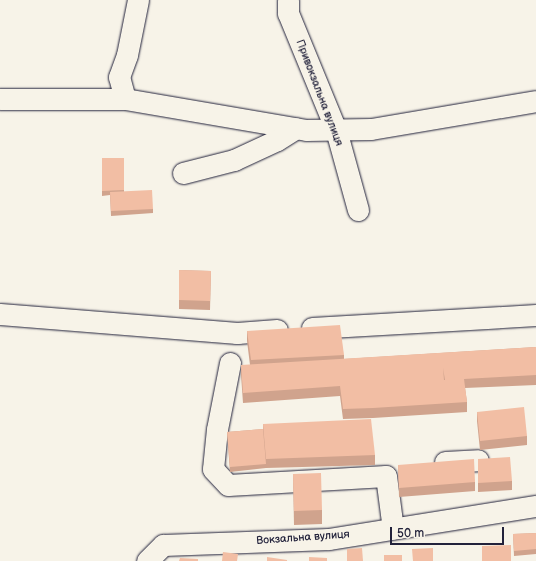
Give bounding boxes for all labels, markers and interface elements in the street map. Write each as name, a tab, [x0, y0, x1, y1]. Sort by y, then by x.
street label: Привокзальна вулиця	[293, 38, 345, 148]
scale bar	[392, 519, 506, 545]
text: 50 m	[397, 526, 424, 541]
street label: Вокзальна вулиця	[256, 528, 350, 548]

